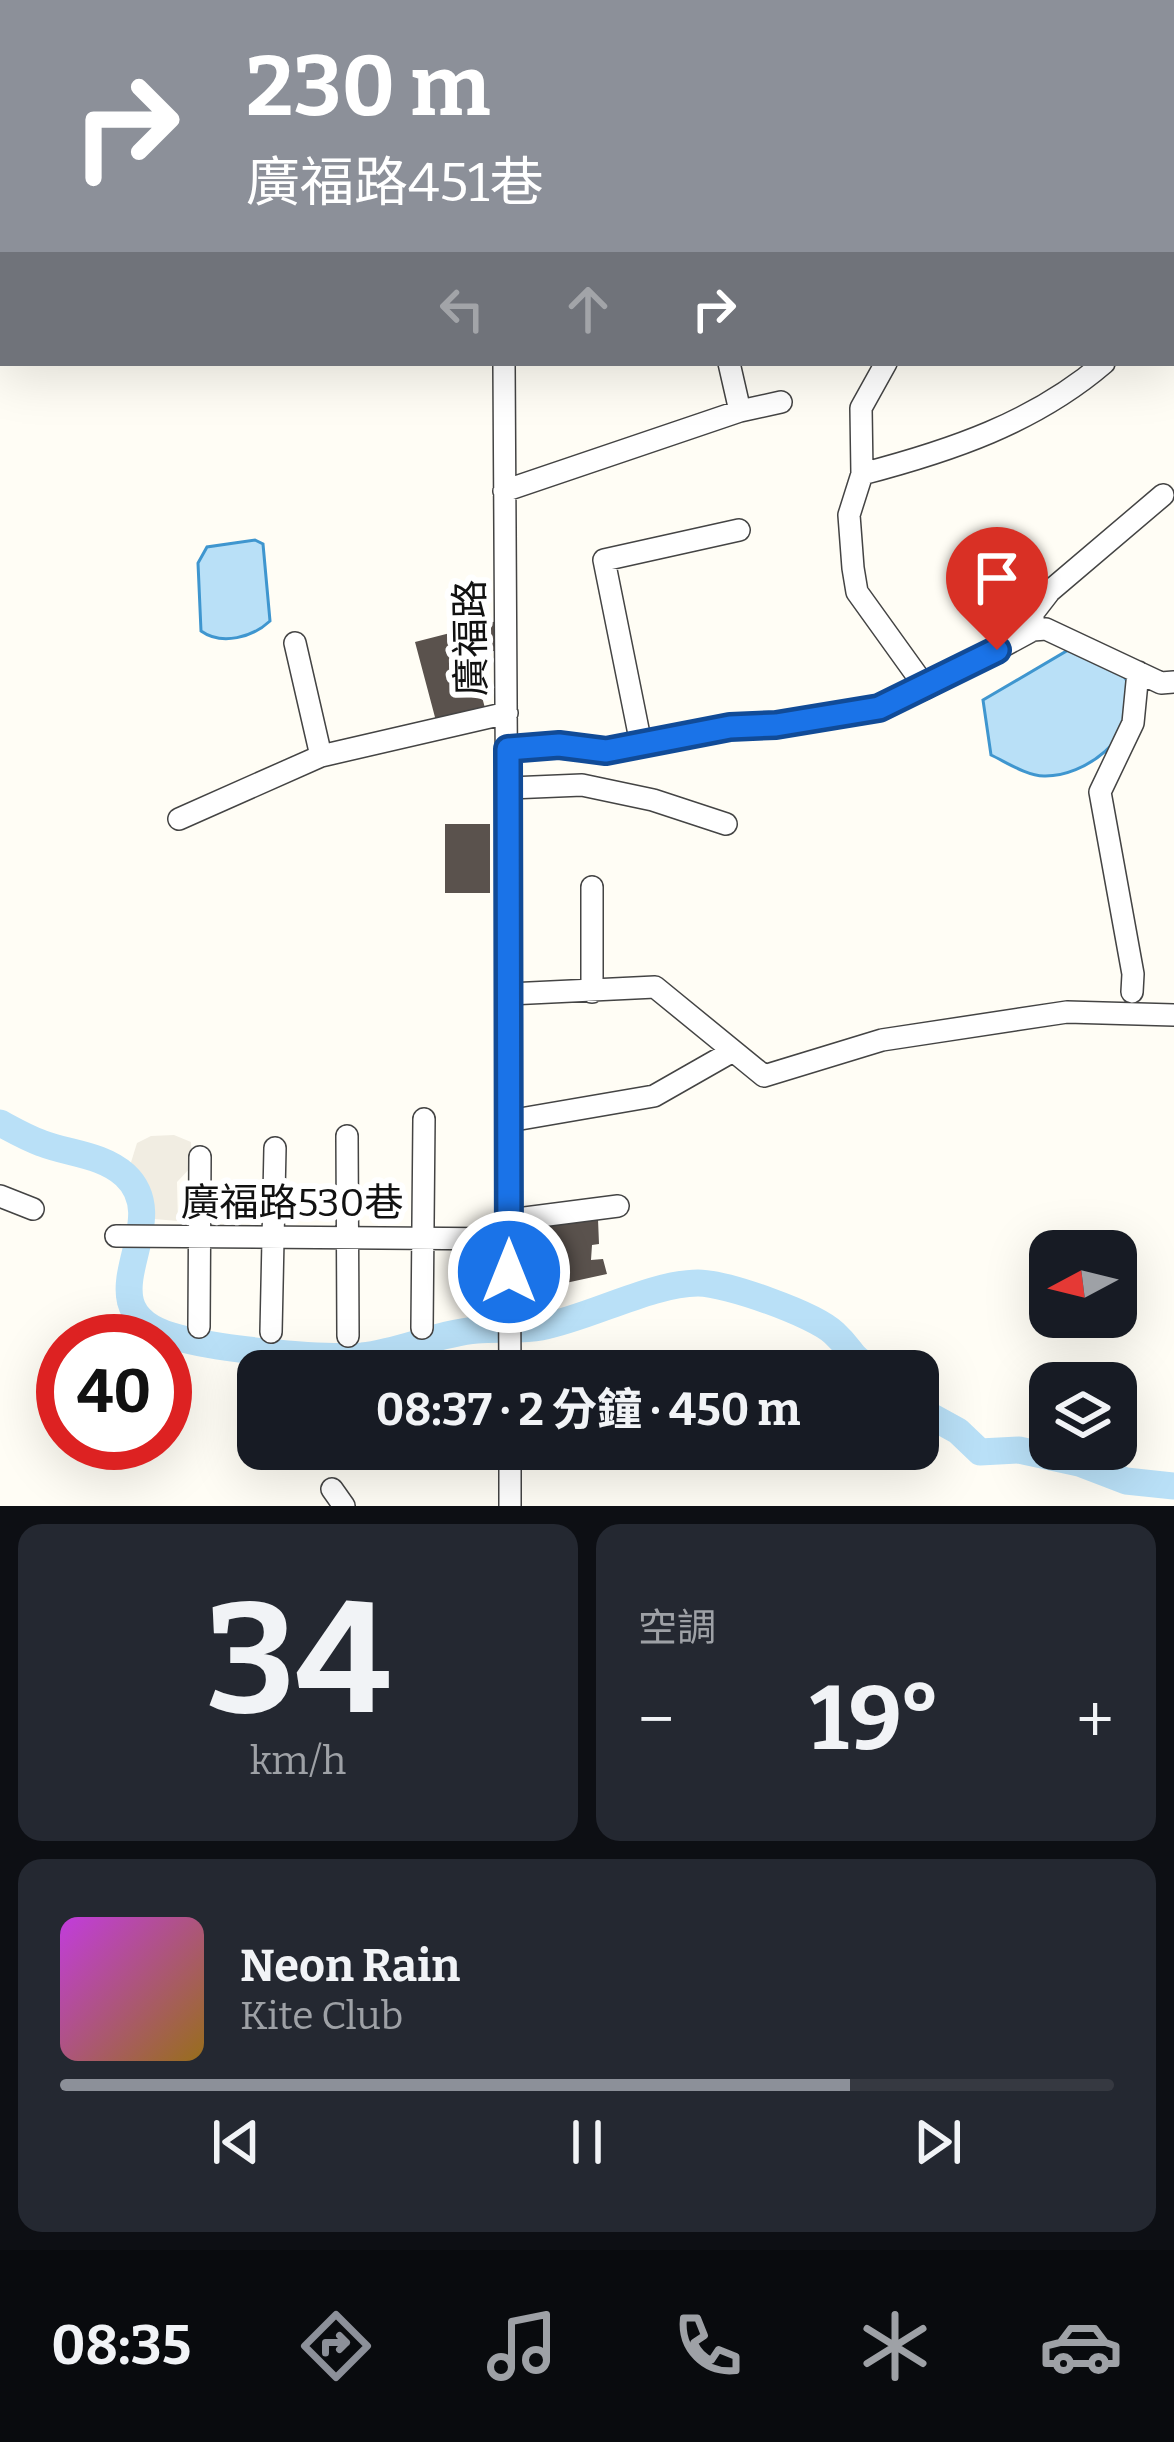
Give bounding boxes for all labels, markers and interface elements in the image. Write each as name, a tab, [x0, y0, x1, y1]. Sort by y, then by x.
text: 230 m	[246, 36, 490, 137]
icon: right	[48, 48, 204, 204]
text: 廣福路451巷	[246, 151, 544, 215]
icon: left	[429, 276, 495, 342]
icon: ahead	[555, 276, 621, 342]
icon: right	[681, 276, 747, 342]
pin	[946, 527, 1048, 650]
icon: arrive	[964, 545, 1030, 611]
street label: 廣福路	[447, 579, 495, 697]
street label: 廣福路530巷	[180, 1180, 404, 1226]
position arrow	[446, 1209, 572, 1335]
north arrow	[1029, 1230, 1137, 1338]
map controls	[1029, 1230, 1137, 1470]
speed limit sign: 40	[36, 1314, 192, 1470]
button: layers	[1029, 1362, 1137, 1470]
text: 08:37 · 2 分鐘 · 450 m	[376, 1383, 800, 1437]
text: 34	[206, 1566, 390, 1753]
text: 空調	[638, 1605, 716, 1651]
text: 19°	[810, 1665, 941, 1773]
text: −	[638, 1680, 674, 1759]
text: +	[1076, 1680, 1114, 1759]
text: km/h	[250, 1738, 346, 1784]
text: Neon Rain	[240, 1939, 460, 1993]
text: Kite Club	[240, 1993, 403, 2039]
icon: previous	[203, 2109, 269, 2175]
icon: pause	[554, 2109, 620, 2175]
icon: next	[905, 2109, 971, 2175]
icon: directions	[294, 2304, 378, 2388]
icon: music	[480, 2304, 564, 2388]
icon: phone	[666, 2304, 750, 2388]
icon: climate	[853, 2304, 937, 2388]
icon: car	[1039, 2304, 1123, 2388]
text: 08:35	[51, 2314, 191, 2378]

